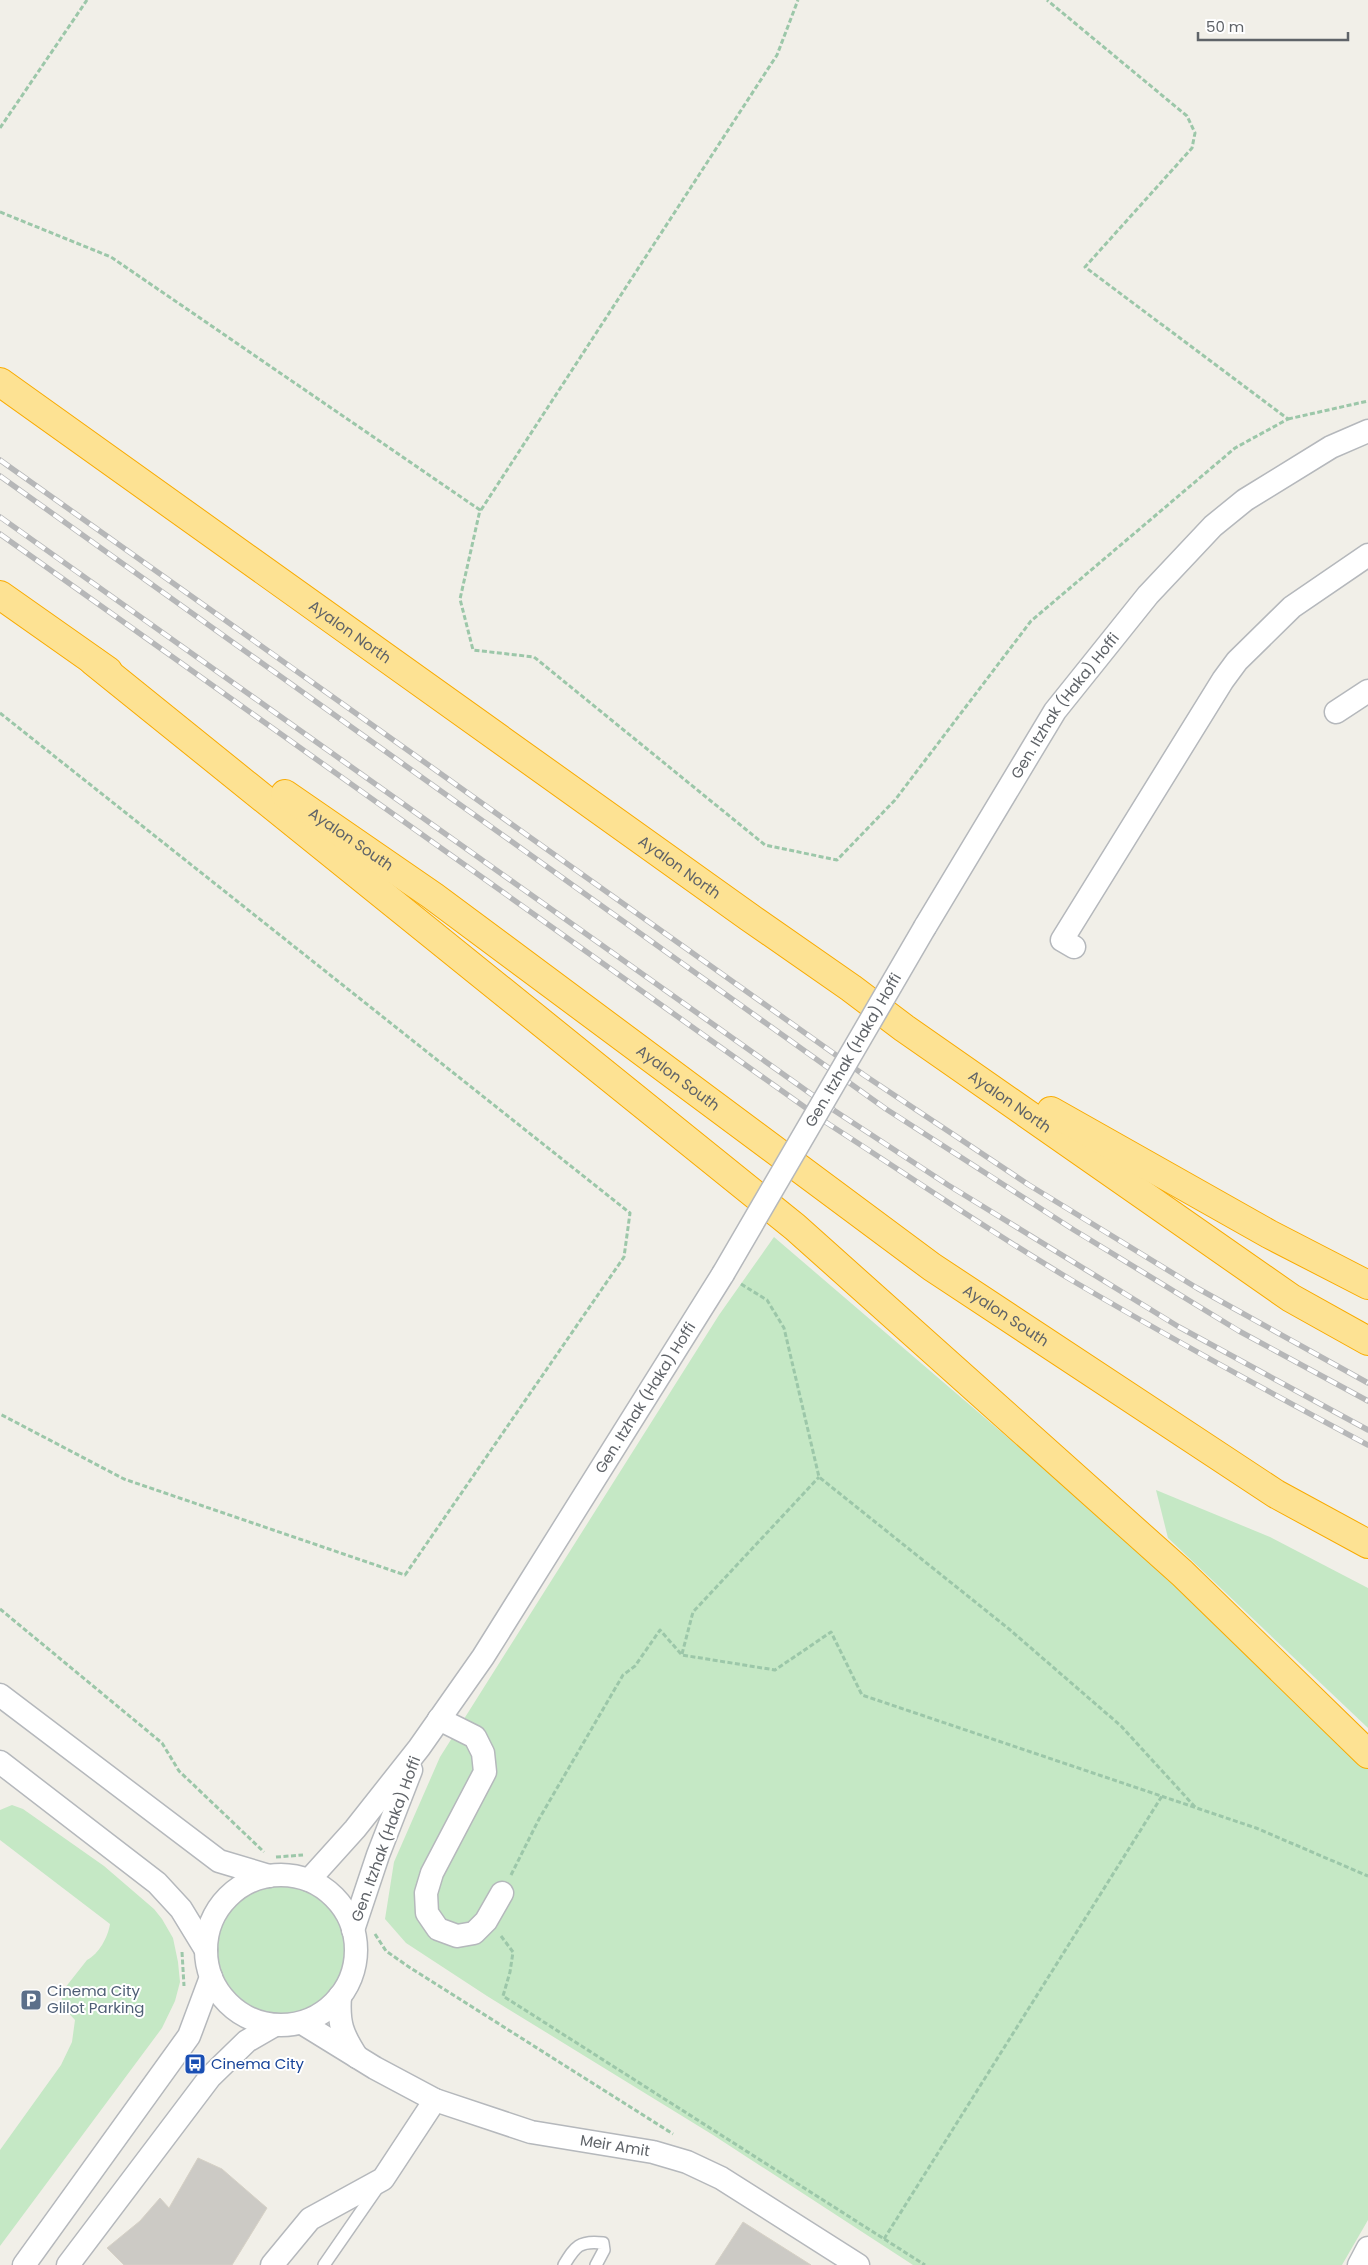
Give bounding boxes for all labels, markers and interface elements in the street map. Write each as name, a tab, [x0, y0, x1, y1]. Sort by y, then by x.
scale bar	[1198, 10, 1348, 42]
text: 50 m	[1206, 16, 1244, 37]
street label: Ayalon North	[305, 595, 396, 668]
street label: Gen. Itzhak (Haka) Hoffi	[1006, 628, 1124, 783]
street label: Ayalon South	[305, 802, 398, 876]
street label: Ayalon North	[634, 830, 725, 904]
street label: Gen. Itzhak (Haka) Hoffi	[800, 969, 906, 1131]
street label: Ayalon South	[632, 1040, 724, 1116]
street label: Ayalon North	[964, 1065, 1056, 1138]
street label: Ayalon South	[959, 1279, 1053, 1351]
street label: Gen. Itzhak (Haka) Hoffi	[590, 1318, 700, 1477]
street label: Gen. Itzhak (Haka) Hoffi	[346, 1753, 425, 1925]
place label: Cinema City Glilot Parking	[47, 1980, 144, 2018]
parking icon: Cinema City Glilot Parking	[19, 1988, 43, 2012]
bus stop icon: Cinema City	[183, 2052, 207, 2076]
place label: Cinema City	[211, 2053, 304, 2074]
street label: Meir Amit	[579, 2129, 651, 2161]

